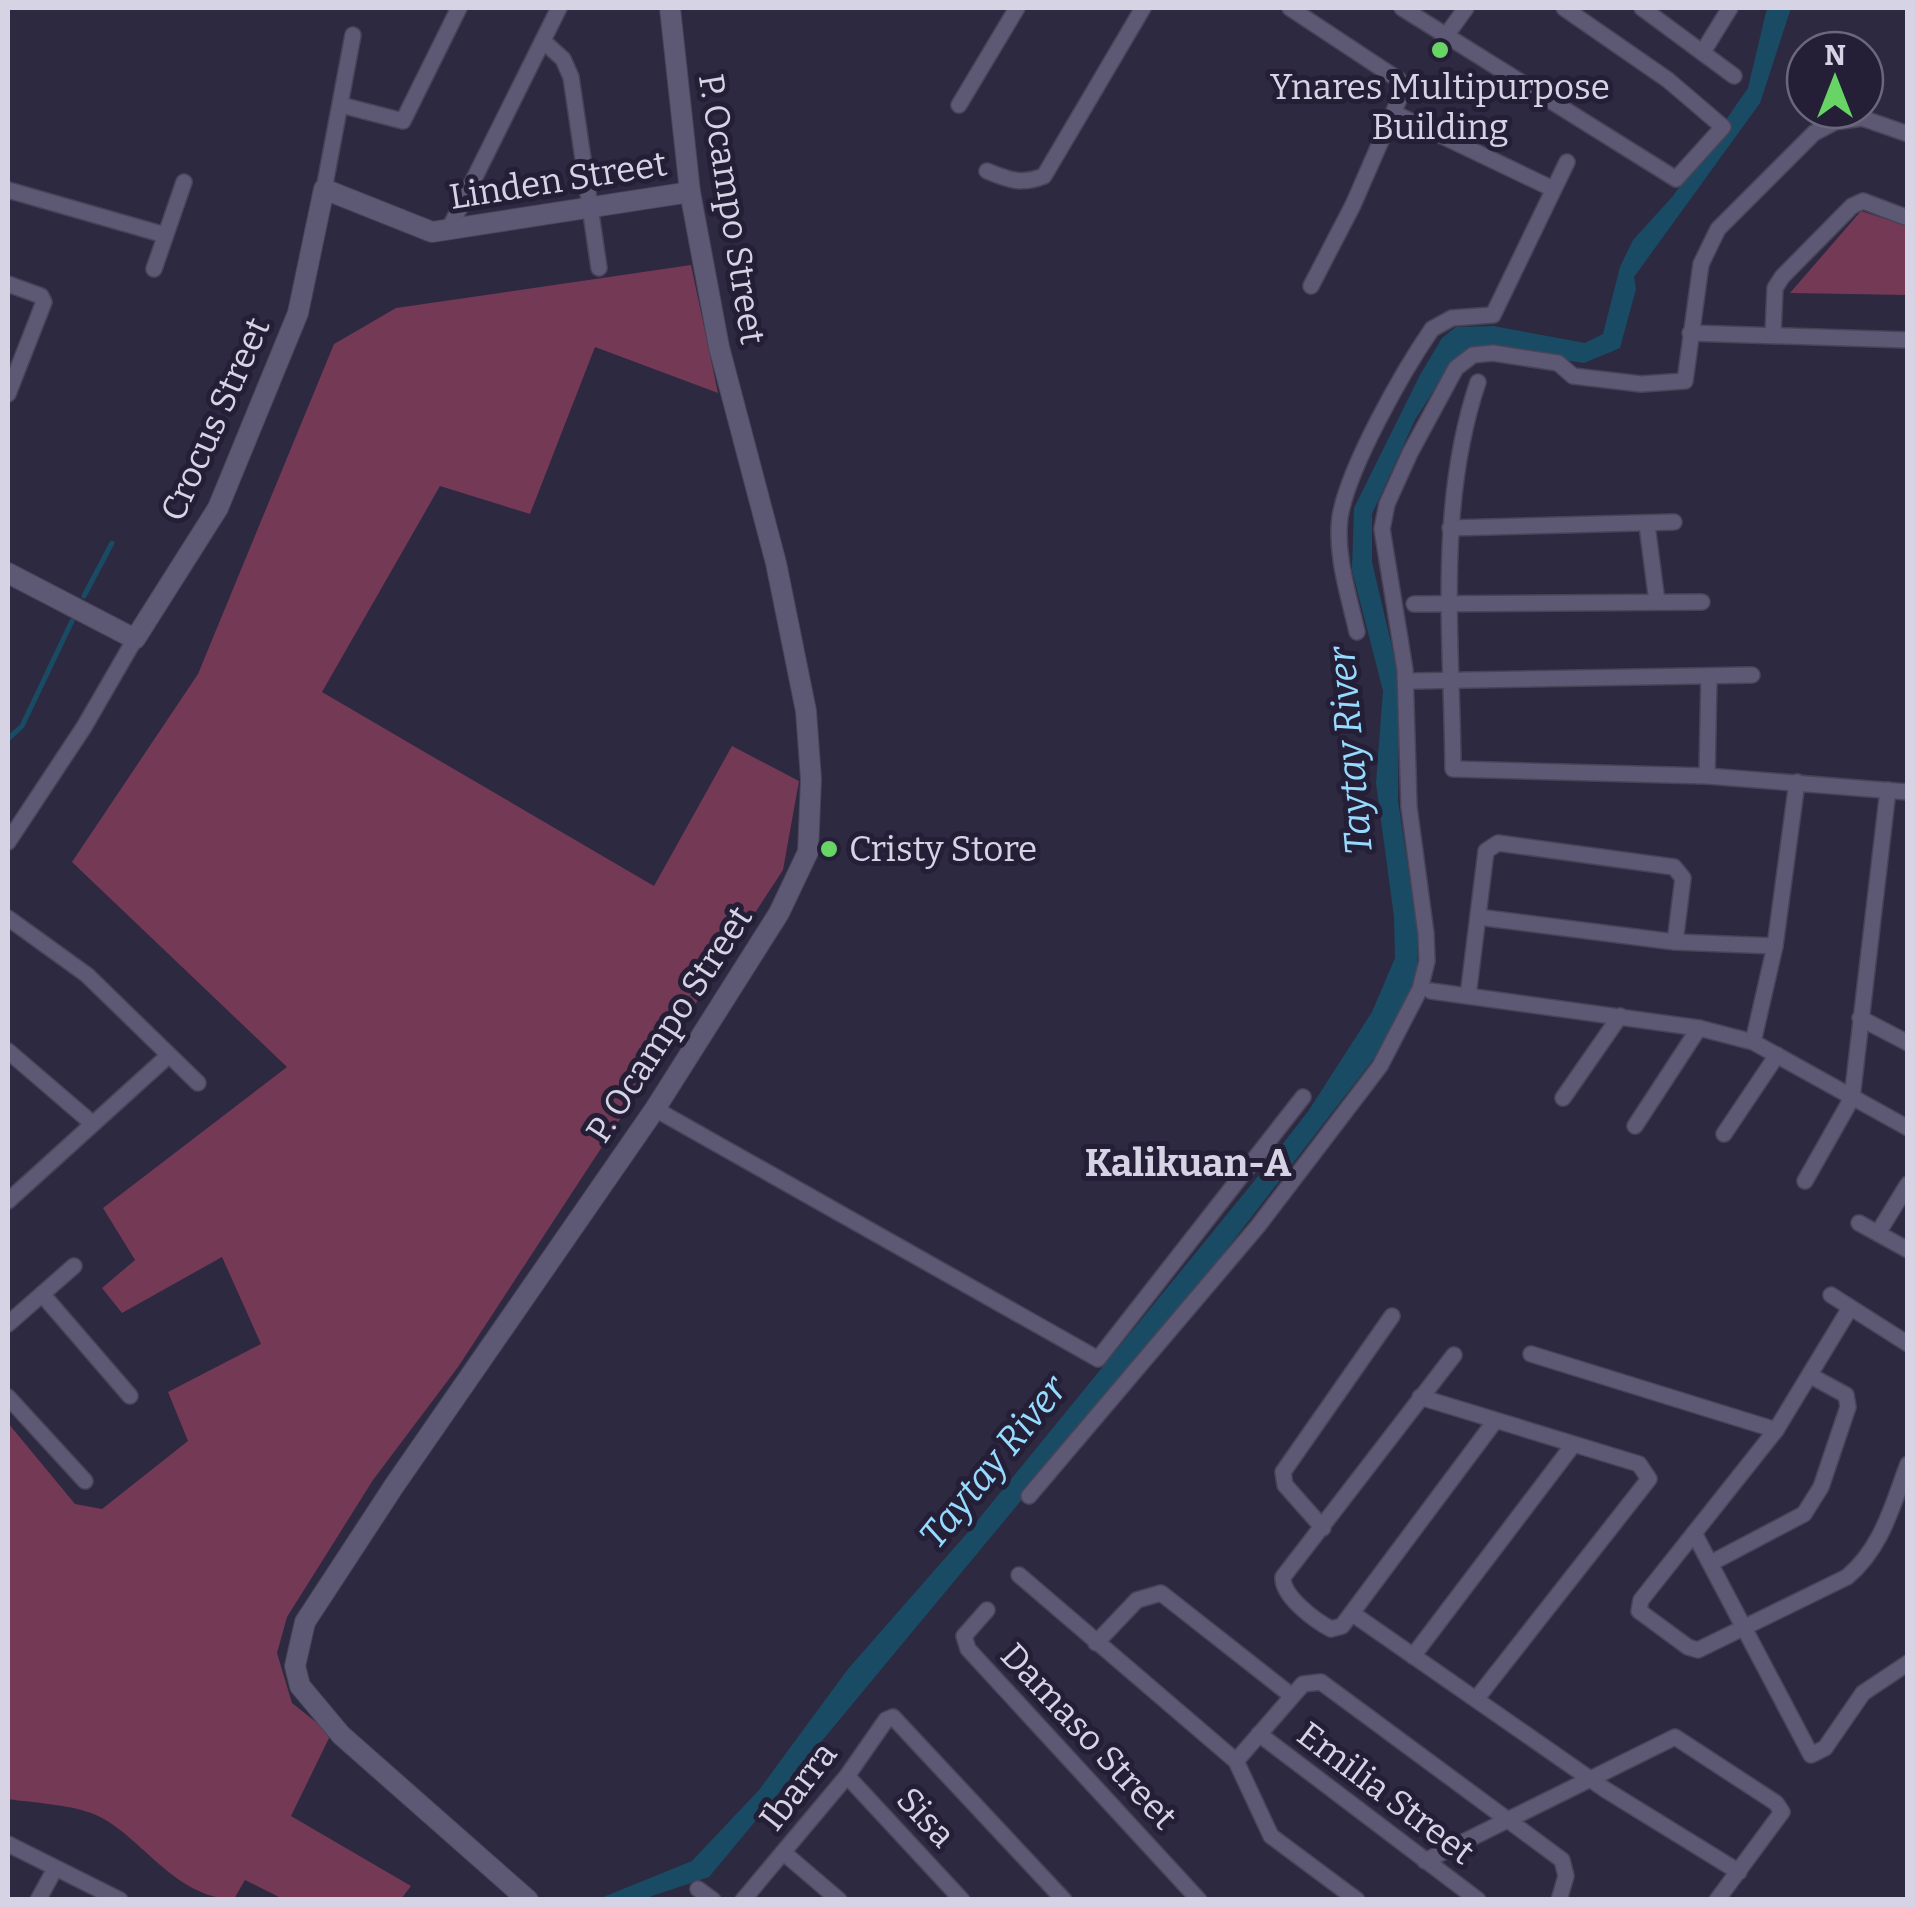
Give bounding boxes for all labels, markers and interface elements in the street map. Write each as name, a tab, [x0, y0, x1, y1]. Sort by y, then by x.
north arrow	[1785, 30, 1885, 130]
marker: Ynares Multipurpose Building	[1429, 39, 1451, 61]
text: N	[1824, 39, 1846, 72]
place label: Ynares Multipurpose Building	[1270, 66, 1610, 148]
street label: P. Ocampo Street	[690, 71, 774, 347]
street label: Linden Street	[446, 142, 670, 218]
street label: Crocus Street	[151, 311, 279, 527]
water label: Taytay River	[1318, 644, 1382, 857]
place label: Cristy Store	[849, 828, 1037, 870]
marker: Cristy Store	[818, 838, 840, 860]
street label: P. Ocampo Street	[577, 898, 761, 1150]
district label: Kalikuan-A	[1085, 1140, 1291, 1186]
water label: Taytay River	[910, 1365, 1077, 1557]
street label: Damaso Street	[992, 1634, 1186, 1838]
street label: Emilia Street	[1289, 1713, 1483, 1873]
street label: Ibarra	[751, 1734, 845, 1838]
street label: Sisa	[888, 1778, 964, 1856]

